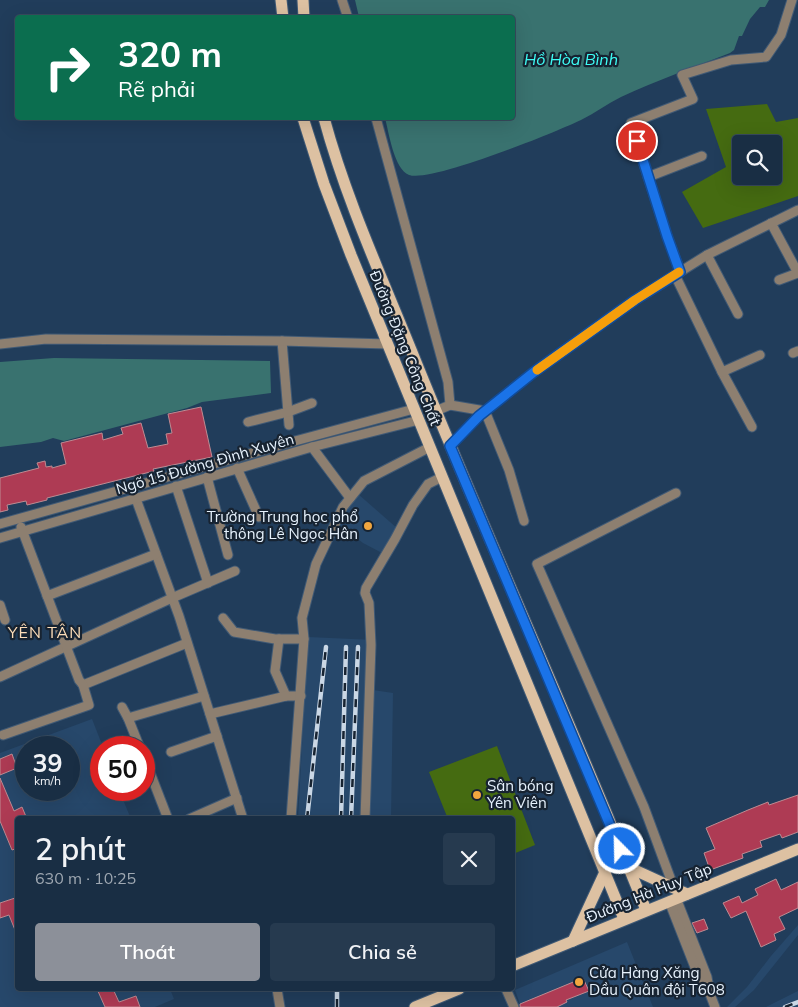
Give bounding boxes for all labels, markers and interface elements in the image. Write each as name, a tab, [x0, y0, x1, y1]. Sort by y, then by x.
text: 320 m	[118, 32, 222, 76]
icon: right	[35, 35, 100, 100]
water label: Hồ Hòa Bình	[524, 49, 618, 69]
text: Rẽ phải	[118, 75, 195, 103]
pin	[616, 120, 658, 162]
icon: arrive	[623, 127, 651, 155]
map controls	[732, 135, 782, 185]
button: search	[732, 135, 782, 185]
street label: Đường Đặng Công Chất	[366, 268, 445, 428]
street label: Ngõ 15 Đường Đình Xuyên	[114, 429, 296, 498]
place label: Trường Trung học phổ thông Lê Ngọc Hân	[207, 507, 358, 543]
marker: Trường Trung học phổ thông Lê Ngọc Hân	[362, 520, 374, 532]
district label: YÊN TÂN	[7, 622, 82, 642]
speed limit sign: 50	[90, 736, 155, 801]
text: 39	[32, 747, 63, 778]
text: km/h	[34, 773, 61, 788]
place label: Sân bóng Yên Viên	[486, 776, 553, 812]
marker: Sân bóng Yên Viên	[471, 789, 483, 801]
position arrow	[593, 822, 645, 874]
text: 2 phút	[35, 830, 126, 868]
button: close	[443, 833, 495, 885]
street label: Đường Hà Huy Tập	[583, 859, 714, 926]
text: 630 m · 10:25	[35, 868, 136, 888]
button: Thoát	[35, 923, 260, 981]
button: Chia sẻ	[270, 923, 495, 981]
place label: Cửa Hàng Xăng Dầu Quân đội T608	[589, 963, 725, 999]
marker: Cửa Hàng Xăng Dầu Quân đội T608	[573, 976, 585, 988]

